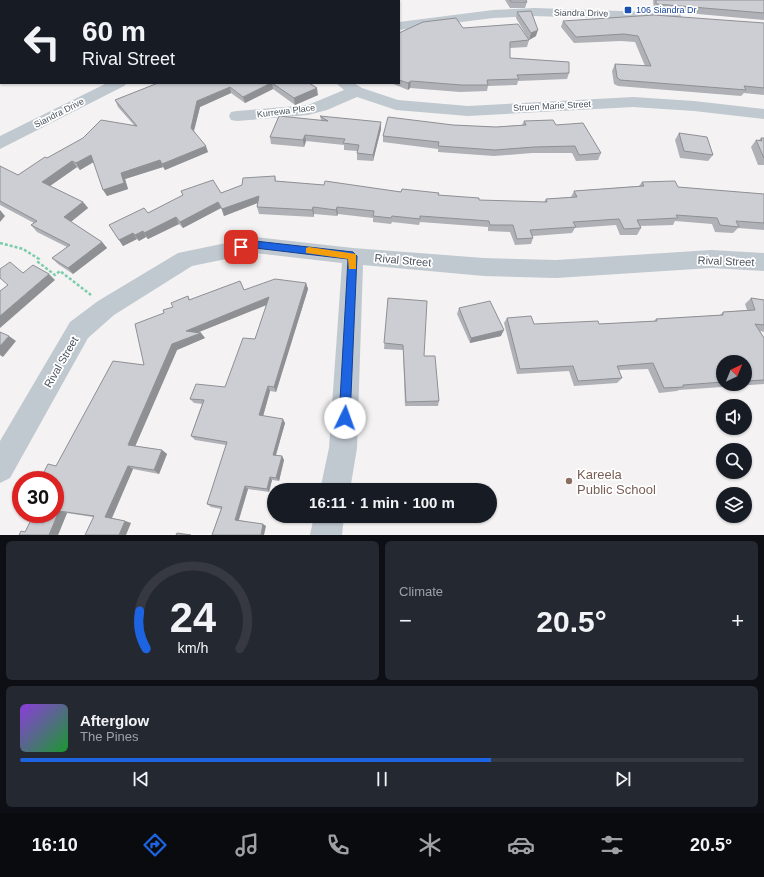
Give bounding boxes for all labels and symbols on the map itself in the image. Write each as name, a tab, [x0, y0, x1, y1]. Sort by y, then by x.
marker: 106 Siandra Dr	[623, 5, 633, 15]
place label: 106 Siandra Dr	[636, 5, 697, 15]
street label: Siandra Drive	[554, 8, 608, 18]
street label: Siandra Drive	[32, 96, 86, 130]
street label: Struen Marie Street	[513, 99, 592, 113]
street label: Kurrewa Place	[256, 102, 316, 120]
pin	[224, 230, 258, 264]
street label: Rival Street	[374, 252, 432, 268]
street label: Rival Street	[697, 254, 755, 268]
street label: Rival Street	[42, 334, 80, 390]
north arrow	[716, 355, 752, 391]
position arrow	[324, 397, 366, 439]
place label: Kareela Public School	[577, 467, 656, 497]
speed limit sign: 30	[12, 471, 64, 523]
marker: Kareela Public School	[564, 476, 574, 486]

